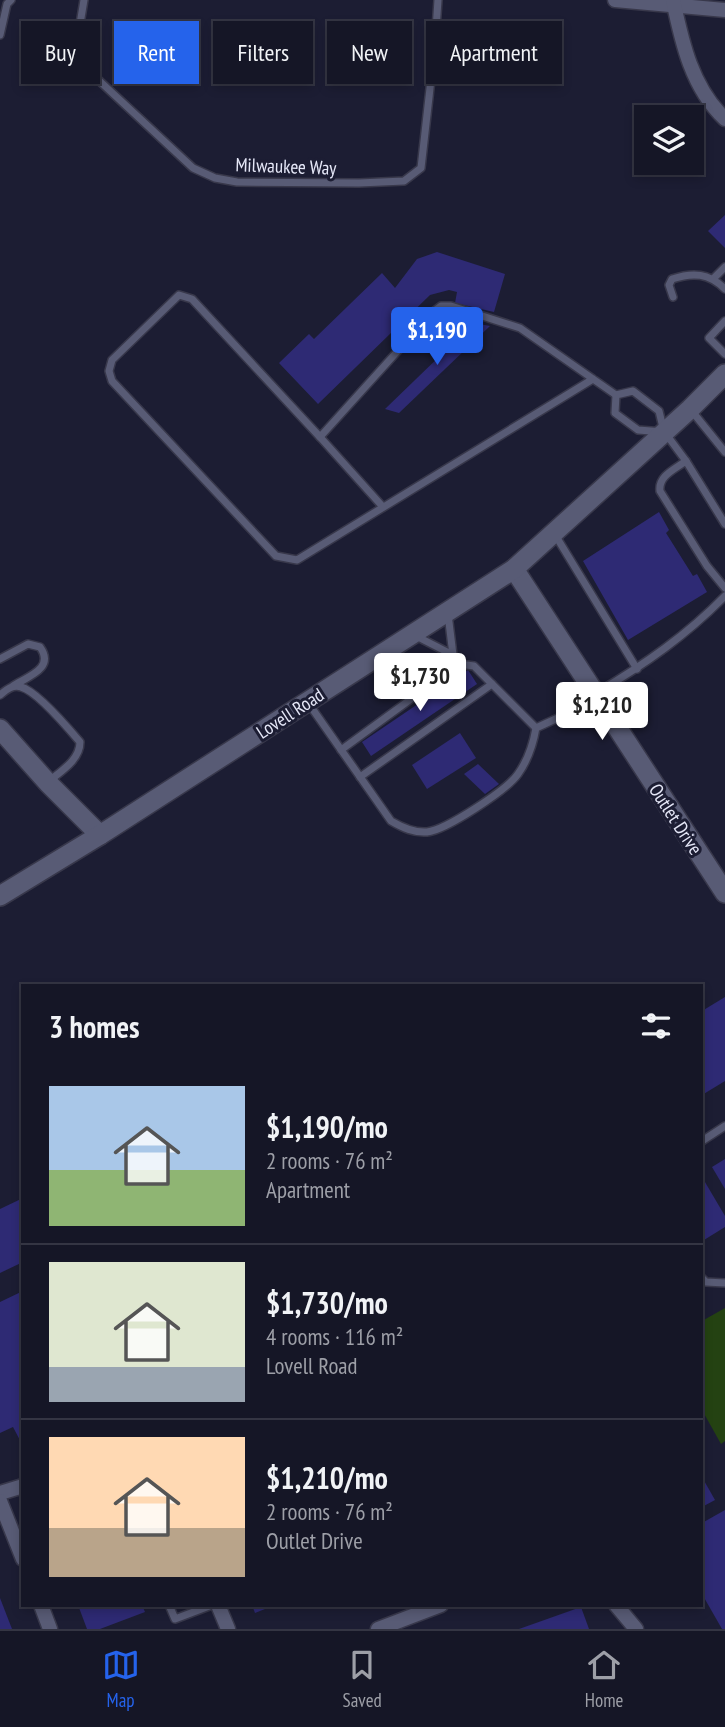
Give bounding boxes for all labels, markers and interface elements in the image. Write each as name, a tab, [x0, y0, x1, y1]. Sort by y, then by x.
chip: Buy	[21, 21, 100, 84]
chip: Rent	[114, 21, 199, 84]
chip: Filters	[213, 21, 313, 84]
chip: New	[327, 21, 412, 84]
chip: Apartment	[426, 21, 562, 84]
map controls	[634, 105, 704, 175]
button: layers	[634, 105, 704, 175]
street label: Milwaukee Way	[235, 152, 338, 180]
pin: $1,190	[380, 308, 494, 367]
text: $1,190	[407, 315, 467, 344]
pin: $1,730	[363, 654, 477, 713]
text: $1,730	[390, 661, 450, 690]
street label: Lovell Road	[252, 682, 328, 744]
pin: $1,210	[545, 682, 659, 742]
text: $1,210	[572, 690, 632, 719]
street label: Outlet Drive	[644, 779, 708, 859]
text: 3 homes	[49, 1007, 140, 1046]
icon: filters	[637, 1007, 675, 1045]
text: $1,190/mo	[266, 1107, 388, 1146]
icon: home	[105, 1114, 189, 1198]
text: 2 rooms · 76 m²	[266, 1146, 393, 1175]
text: Apartment	[266, 1175, 350, 1204]
text: $1,730/mo	[266, 1283, 388, 1322]
icon: home	[105, 1290, 189, 1374]
text: 4 rooms · 116 m²	[266, 1322, 403, 1351]
text: Lovell Road	[266, 1351, 358, 1380]
text: $1,210/mo	[266, 1458, 388, 1497]
icon: home	[105, 1465, 189, 1549]
text: 2 rooms · 76 m²	[266, 1497, 393, 1526]
text: Outlet Drive	[266, 1526, 363, 1555]
tab: Map	[102, 1646, 140, 1712]
tab: Saved	[343, 1646, 382, 1712]
tab: Home	[585, 1646, 623, 1712]

